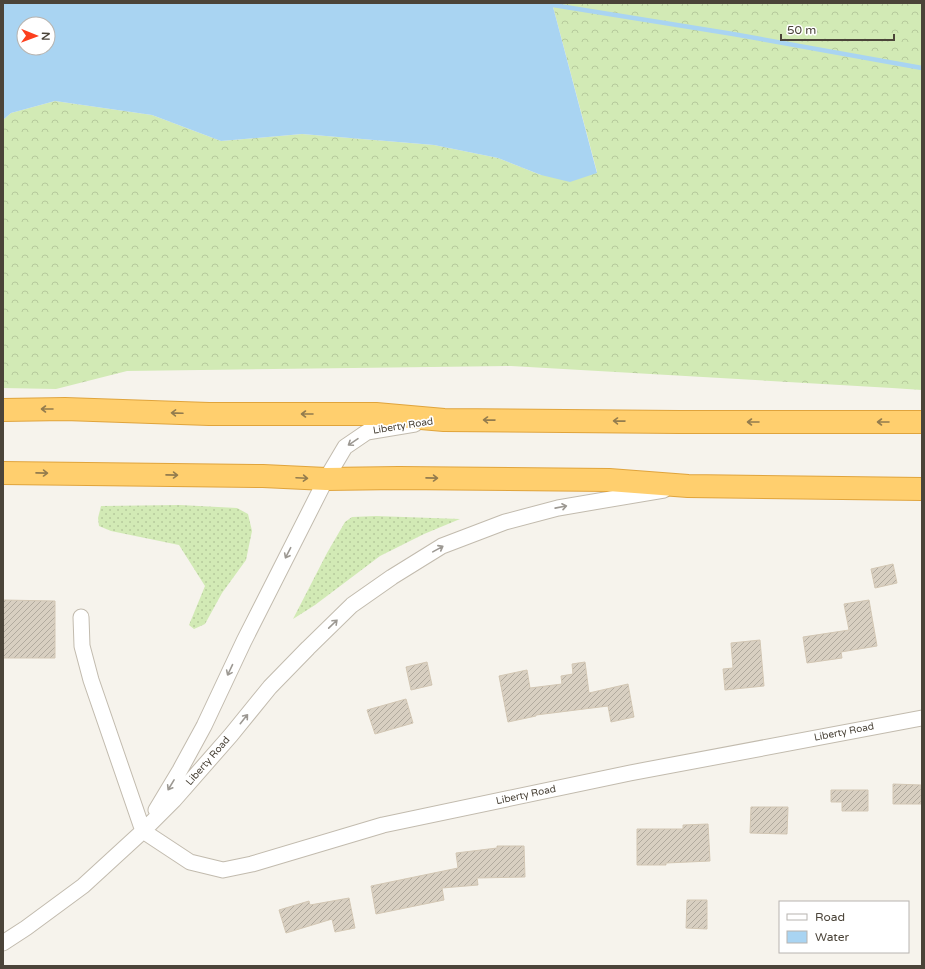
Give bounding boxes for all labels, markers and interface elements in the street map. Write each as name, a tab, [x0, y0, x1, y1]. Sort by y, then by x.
north arrow	[16, 16, 56, 56]
scale bar	[781, 16, 894, 42]
text: 50 m	[787, 23, 816, 37]
text: N	[39, 32, 52, 41]
one-way arrow	[41, 405, 54, 413]
one-way arrow	[171, 409, 184, 417]
one-way arrow	[301, 410, 314, 418]
street label: Liberty Road	[372, 415, 434, 437]
one-way arrow	[483, 416, 496, 424]
one-way arrow	[613, 417, 626, 425]
one-way arrow	[747, 418, 760, 426]
one-way arrow	[877, 418, 890, 426]
one-way arrow	[347, 438, 358, 446]
one-way arrow	[35, 470, 48, 477]
one-way arrow	[165, 471, 178, 479]
one-way arrow	[295, 474, 308, 482]
one-way arrow	[425, 474, 438, 482]
one-way arrow	[554, 503, 567, 511]
one-way arrow	[432, 545, 444, 552]
one-way arrow	[284, 547, 291, 559]
one-way arrow	[328, 619, 338, 629]
one-way arrow	[226, 663, 233, 675]
one-way arrow	[239, 713, 248, 724]
street label: Liberty Road	[813, 720, 875, 744]
street label: Liberty Road	[183, 734, 233, 788]
one-way arrow	[166, 779, 174, 791]
street label: Liberty Road	[495, 783, 557, 807]
legend	[779, 901, 909, 953]
text: Road	[815, 910, 845, 924]
text: Water	[815, 930, 850, 944]

